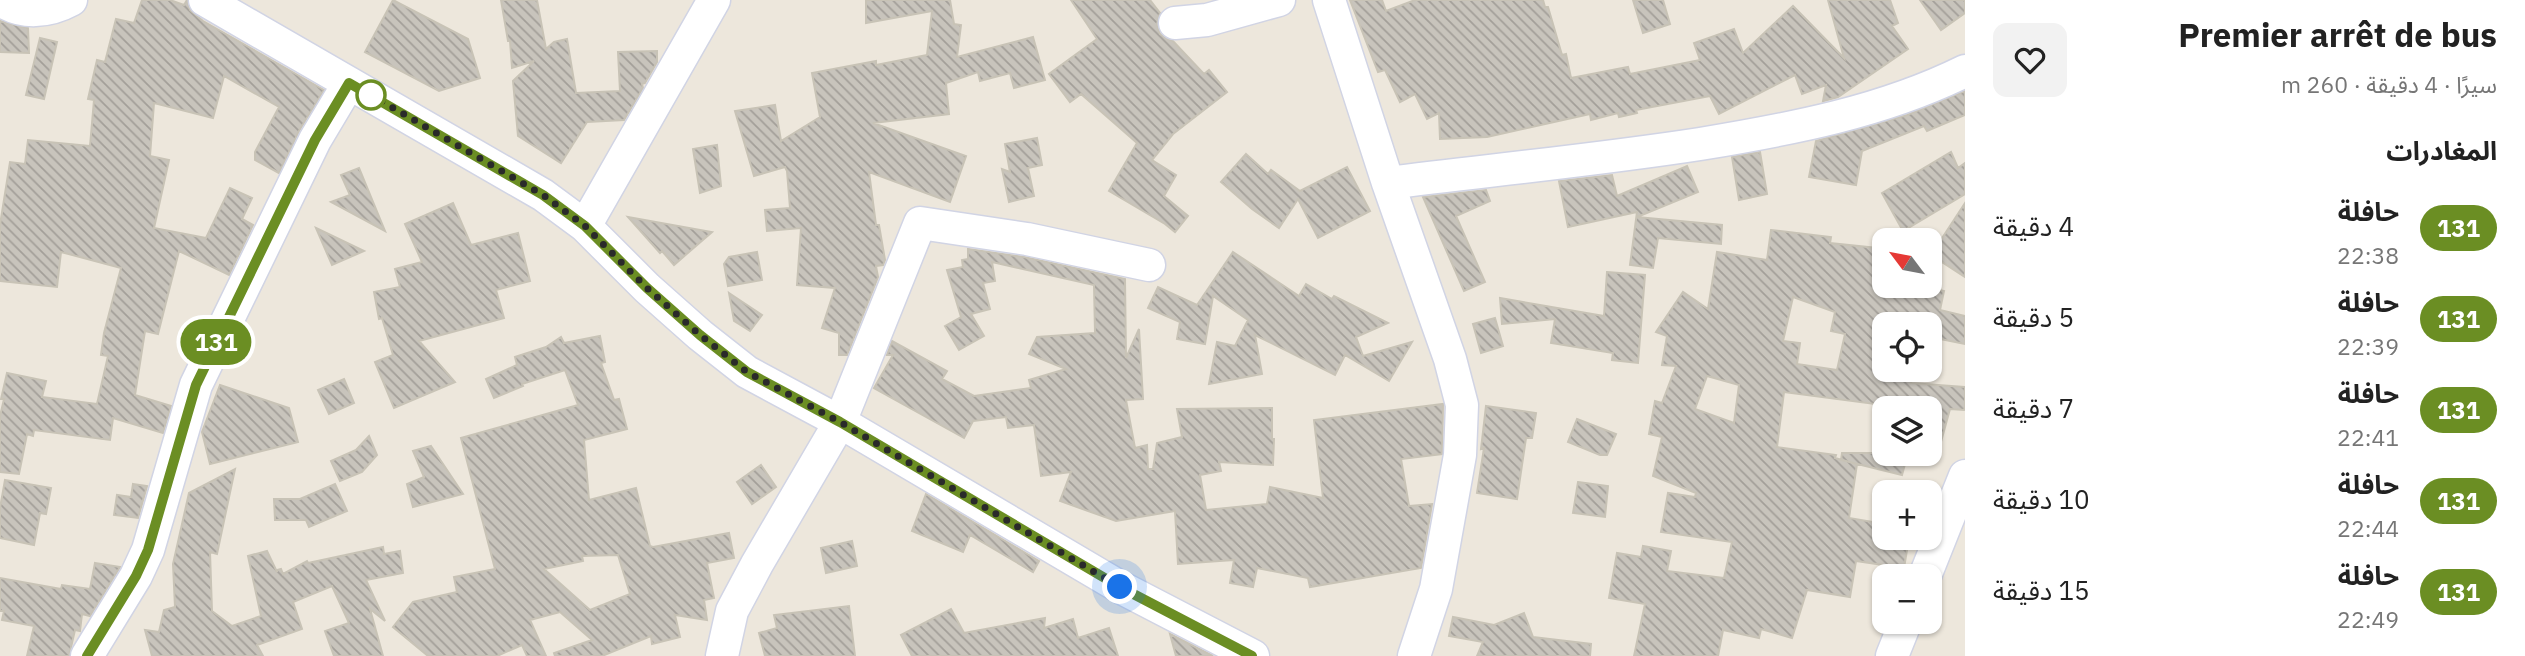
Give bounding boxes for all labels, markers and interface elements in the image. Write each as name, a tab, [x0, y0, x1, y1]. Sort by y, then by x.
text: Premier arrêt de bus	[2178, 13, 2497, 56]
button: heart	[1993, 23, 2067, 97]
text: سيرًا · 4 دقيقة · 260 m	[2281, 69, 2497, 99]
unlabelled marker	[356, 80, 386, 110]
text: المغادرات	[2386, 133, 2497, 167]
text: حافلة	[2338, 194, 2399, 228]
text: 4 دقيقة	[1993, 209, 2074, 243]
text: 131	[2437, 212, 2480, 244]
north arrow	[1872, 228, 1942, 298]
map controls	[1872, 228, 1942, 634]
text: 22:38	[2337, 240, 2399, 270]
text: حافلة	[2338, 285, 2399, 319]
text: 5 دقيقة	[1993, 300, 2074, 334]
text: 131	[2437, 303, 2480, 335]
button: locate	[1872, 312, 1942, 382]
line badge: 131	[176, 319, 256, 365]
text: 131	[194, 326, 238, 358]
text: 22:39	[2337, 331, 2399, 361]
text: حافلة	[2338, 376, 2399, 410]
text: 7 دقيقة	[1993, 391, 2074, 425]
text: 131	[2437, 394, 2480, 426]
button: layers	[1872, 396, 1942, 466]
text: 22:41	[2337, 422, 2399, 452]
text: حافلة	[2338, 467, 2399, 501]
button: +	[1872, 480, 1942, 550]
text: 10 دقيقة	[1993, 482, 2090, 516]
text: 131	[2437, 485, 2480, 517]
text: 22:44	[2337, 513, 2399, 543]
text: حافلة	[2338, 558, 2399, 592]
button: −	[1872, 564, 1942, 634]
your location	[1102, 569, 1137, 604]
text: 15 دقيقة	[1993, 573, 2090, 607]
text: 131	[2437, 576, 2480, 608]
text: 22:49	[2337, 604, 2399, 634]

